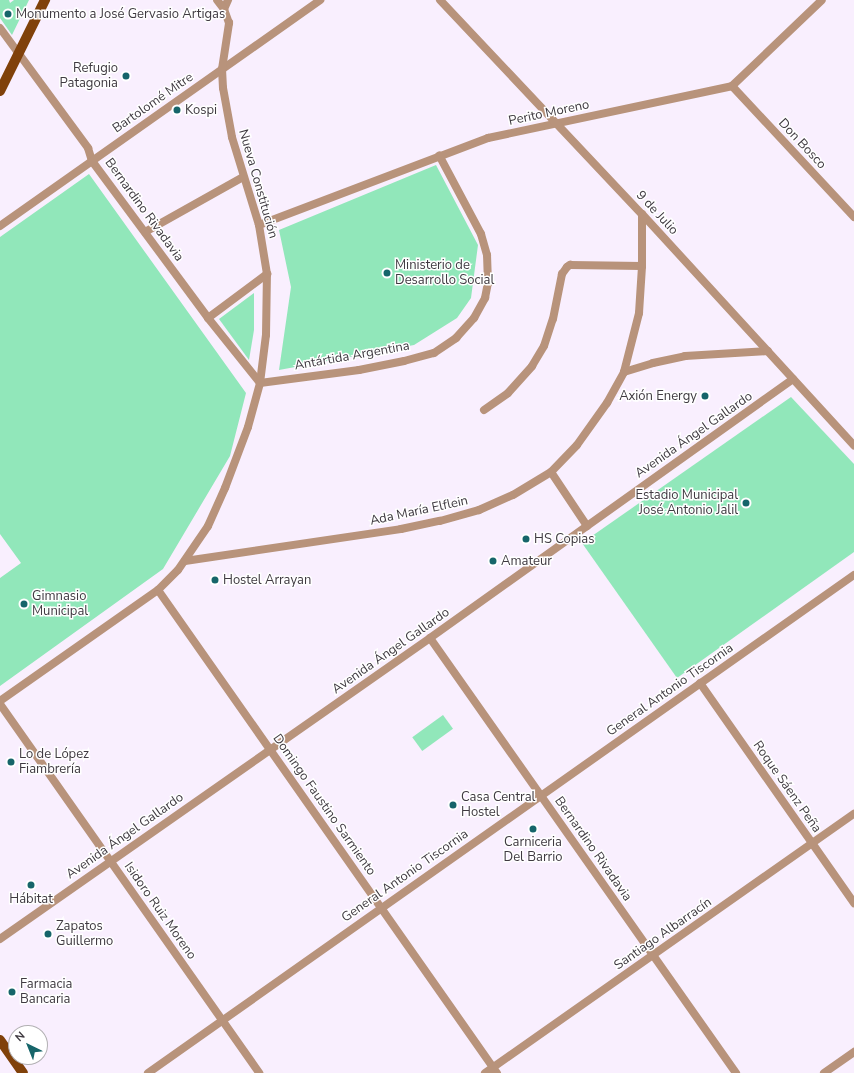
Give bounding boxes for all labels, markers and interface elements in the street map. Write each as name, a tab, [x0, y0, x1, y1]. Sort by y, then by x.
place label: Monumento a José Gervasio Artigas	[16, 6, 225, 22]
marker: Monumento a José Gervasio Artigas	[3, 9, 13, 19]
place label: Refugio Patagonia	[60, 61, 118, 92]
street label: Bartolomé Mitre	[110, 69, 196, 137]
marker: Refugio Patagonia	[121, 71, 131, 81]
street label: Perito Moreno	[507, 97, 591, 129]
place label: Kospi	[185, 102, 217, 118]
marker: Kospi	[172, 105, 182, 115]
street label: Don Bosco	[775, 116, 829, 172]
street label: Nueva Constitución	[235, 128, 281, 240]
street label: Bernardino Rivadavia	[101, 155, 187, 265]
street label: 9 de Julio	[633, 188, 681, 238]
place label: Ministerio de Desarrollo Social	[395, 258, 494, 289]
marker: Ministerio de Desarrollo Social	[382, 268, 392, 278]
street label: Antártida Argentina	[293, 338, 411, 374]
place label: Axión Energy	[619, 388, 697, 404]
street label: Avenida Ángel Gallardo	[632, 389, 756, 481]
marker: Axión Energy	[700, 391, 710, 401]
place label: Estadio Municipal José Antonio Jalil	[636, 488, 738, 519]
street label: Ada María Elflein	[369, 493, 469, 529]
marker: Estadio Municipal José Antonio Jalil	[741, 498, 751, 508]
place label: HS Copias	[534, 531, 594, 547]
marker: HS Copias	[521, 534, 531, 544]
place label: Amateur	[501, 553, 552, 569]
marker: Amateur	[488, 556, 498, 566]
place label: Hostel Arrayan	[223, 572, 311, 588]
marker: Hostel Arrayan	[210, 575, 220, 585]
place label: Gimnasio Municipal	[32, 589, 88, 620]
marker: Gimnasio Municipal	[19, 599, 29, 609]
street label: Avenida Ángel Gallardo	[329, 605, 453, 697]
street label: General Antonio Tiscornia	[604, 640, 736, 740]
street label: Domingo Faustino Sarmiento	[269, 731, 379, 879]
street label: Roque Sáenz Peña	[749, 738, 825, 836]
place label: Lo de López Fiambrería	[19, 747, 89, 778]
marker: Lo de López Fiambrería	[6, 757, 16, 767]
street label: Avenida Ángel Gallardo	[63, 790, 187, 882]
place label: Casa Central Hostel	[461, 790, 535, 821]
street label: Bernardino Rivadavia	[551, 794, 635, 904]
marker: Casa Central Hostel	[448, 800, 458, 810]
marker: Carniceria Del Barrio	[528, 824, 538, 834]
street label: General Antonio Tiscornia	[339, 826, 471, 926]
place label: Carniceria Del Barrio	[504, 835, 562, 866]
street label: Isidoro Ruiz Moreno	[121, 859, 199, 963]
marker: Hábitat	[26, 880, 36, 890]
place label: Hábitat	[9, 891, 53, 907]
street label: Santiago Albarracín	[611, 895, 715, 973]
place label: Zapatos Guillermo	[56, 919, 113, 950]
marker: Zapatos Guillermo	[43, 929, 53, 939]
place label: Farmacia Bancaria	[20, 977, 72, 1008]
marker: Farmacia Bancaria	[7, 987, 17, 997]
north arrow	[8, 1025, 48, 1065]
text: N	[12, 1028, 28, 1045]

